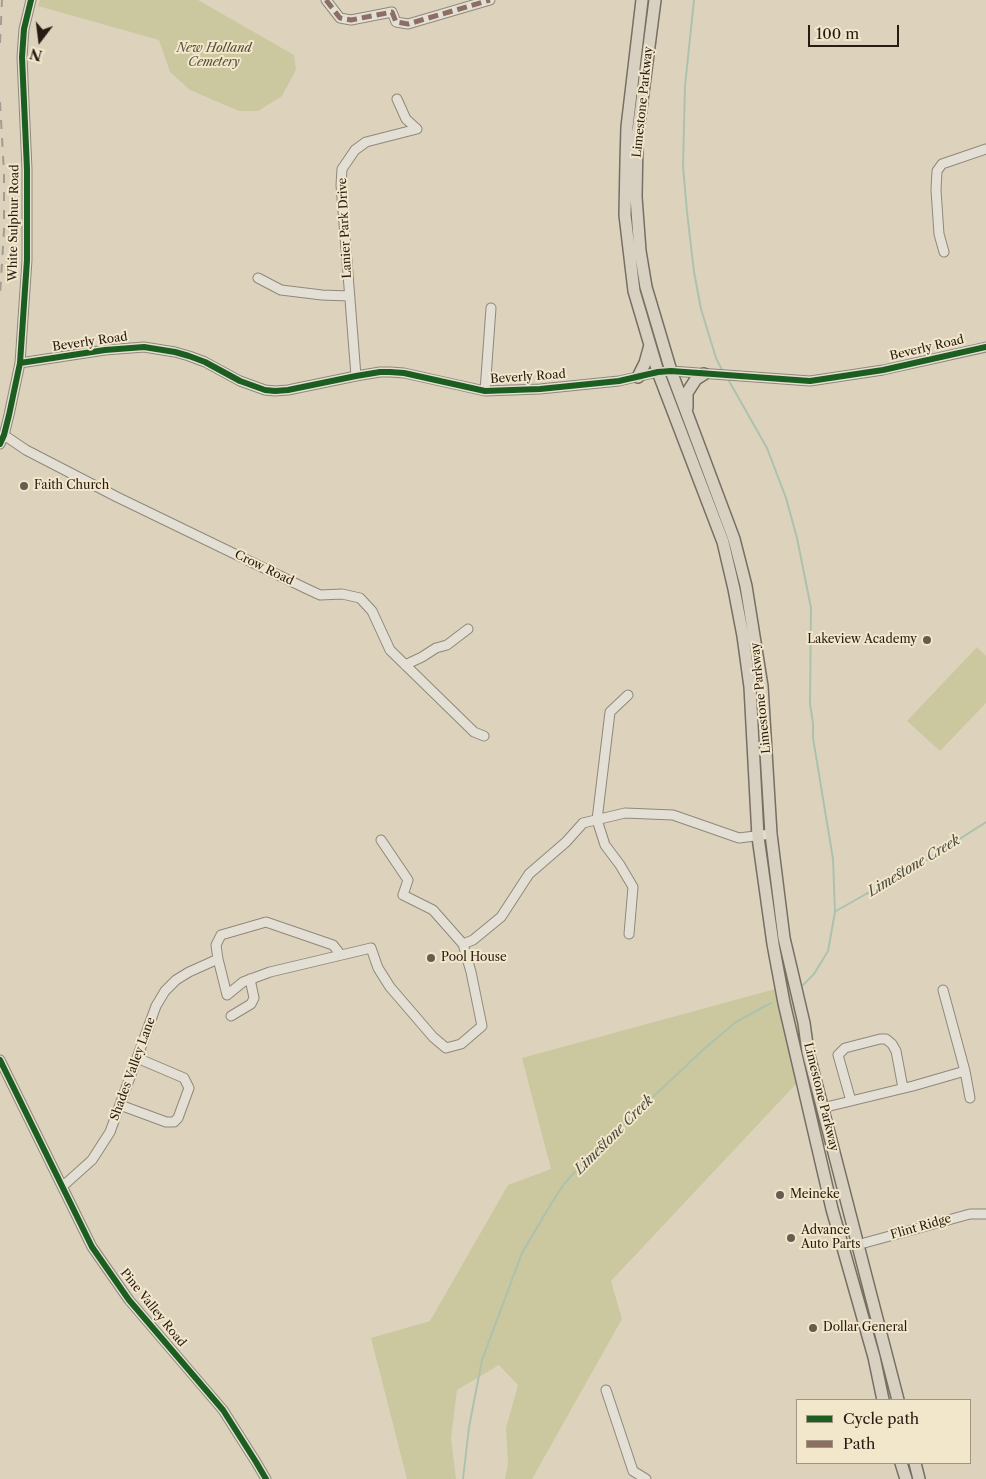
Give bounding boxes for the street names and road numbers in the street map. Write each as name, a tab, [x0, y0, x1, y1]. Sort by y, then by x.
street label: Limestone Parkway	[630, 46, 656, 158]
street label: White Sulphur Road	[6, 164, 22, 282]
street label: Lanier Park Drive	[335, 177, 355, 279]
street label: Beverly Road	[51, 330, 129, 354]
street label: Beverly Road	[888, 332, 966, 364]
street label: Beverly Road	[490, 367, 566, 387]
street label: Crow Road	[232, 548, 296, 588]
street label: Limestone Parkway	[748, 642, 774, 754]
street label: Shades Valley Lane	[108, 1015, 158, 1123]
street label: Limestone Parkway	[801, 1041, 841, 1153]
street label: Flint Ridge	[889, 1211, 953, 1243]
street label: Pine Valley Road	[117, 1266, 189, 1350]

